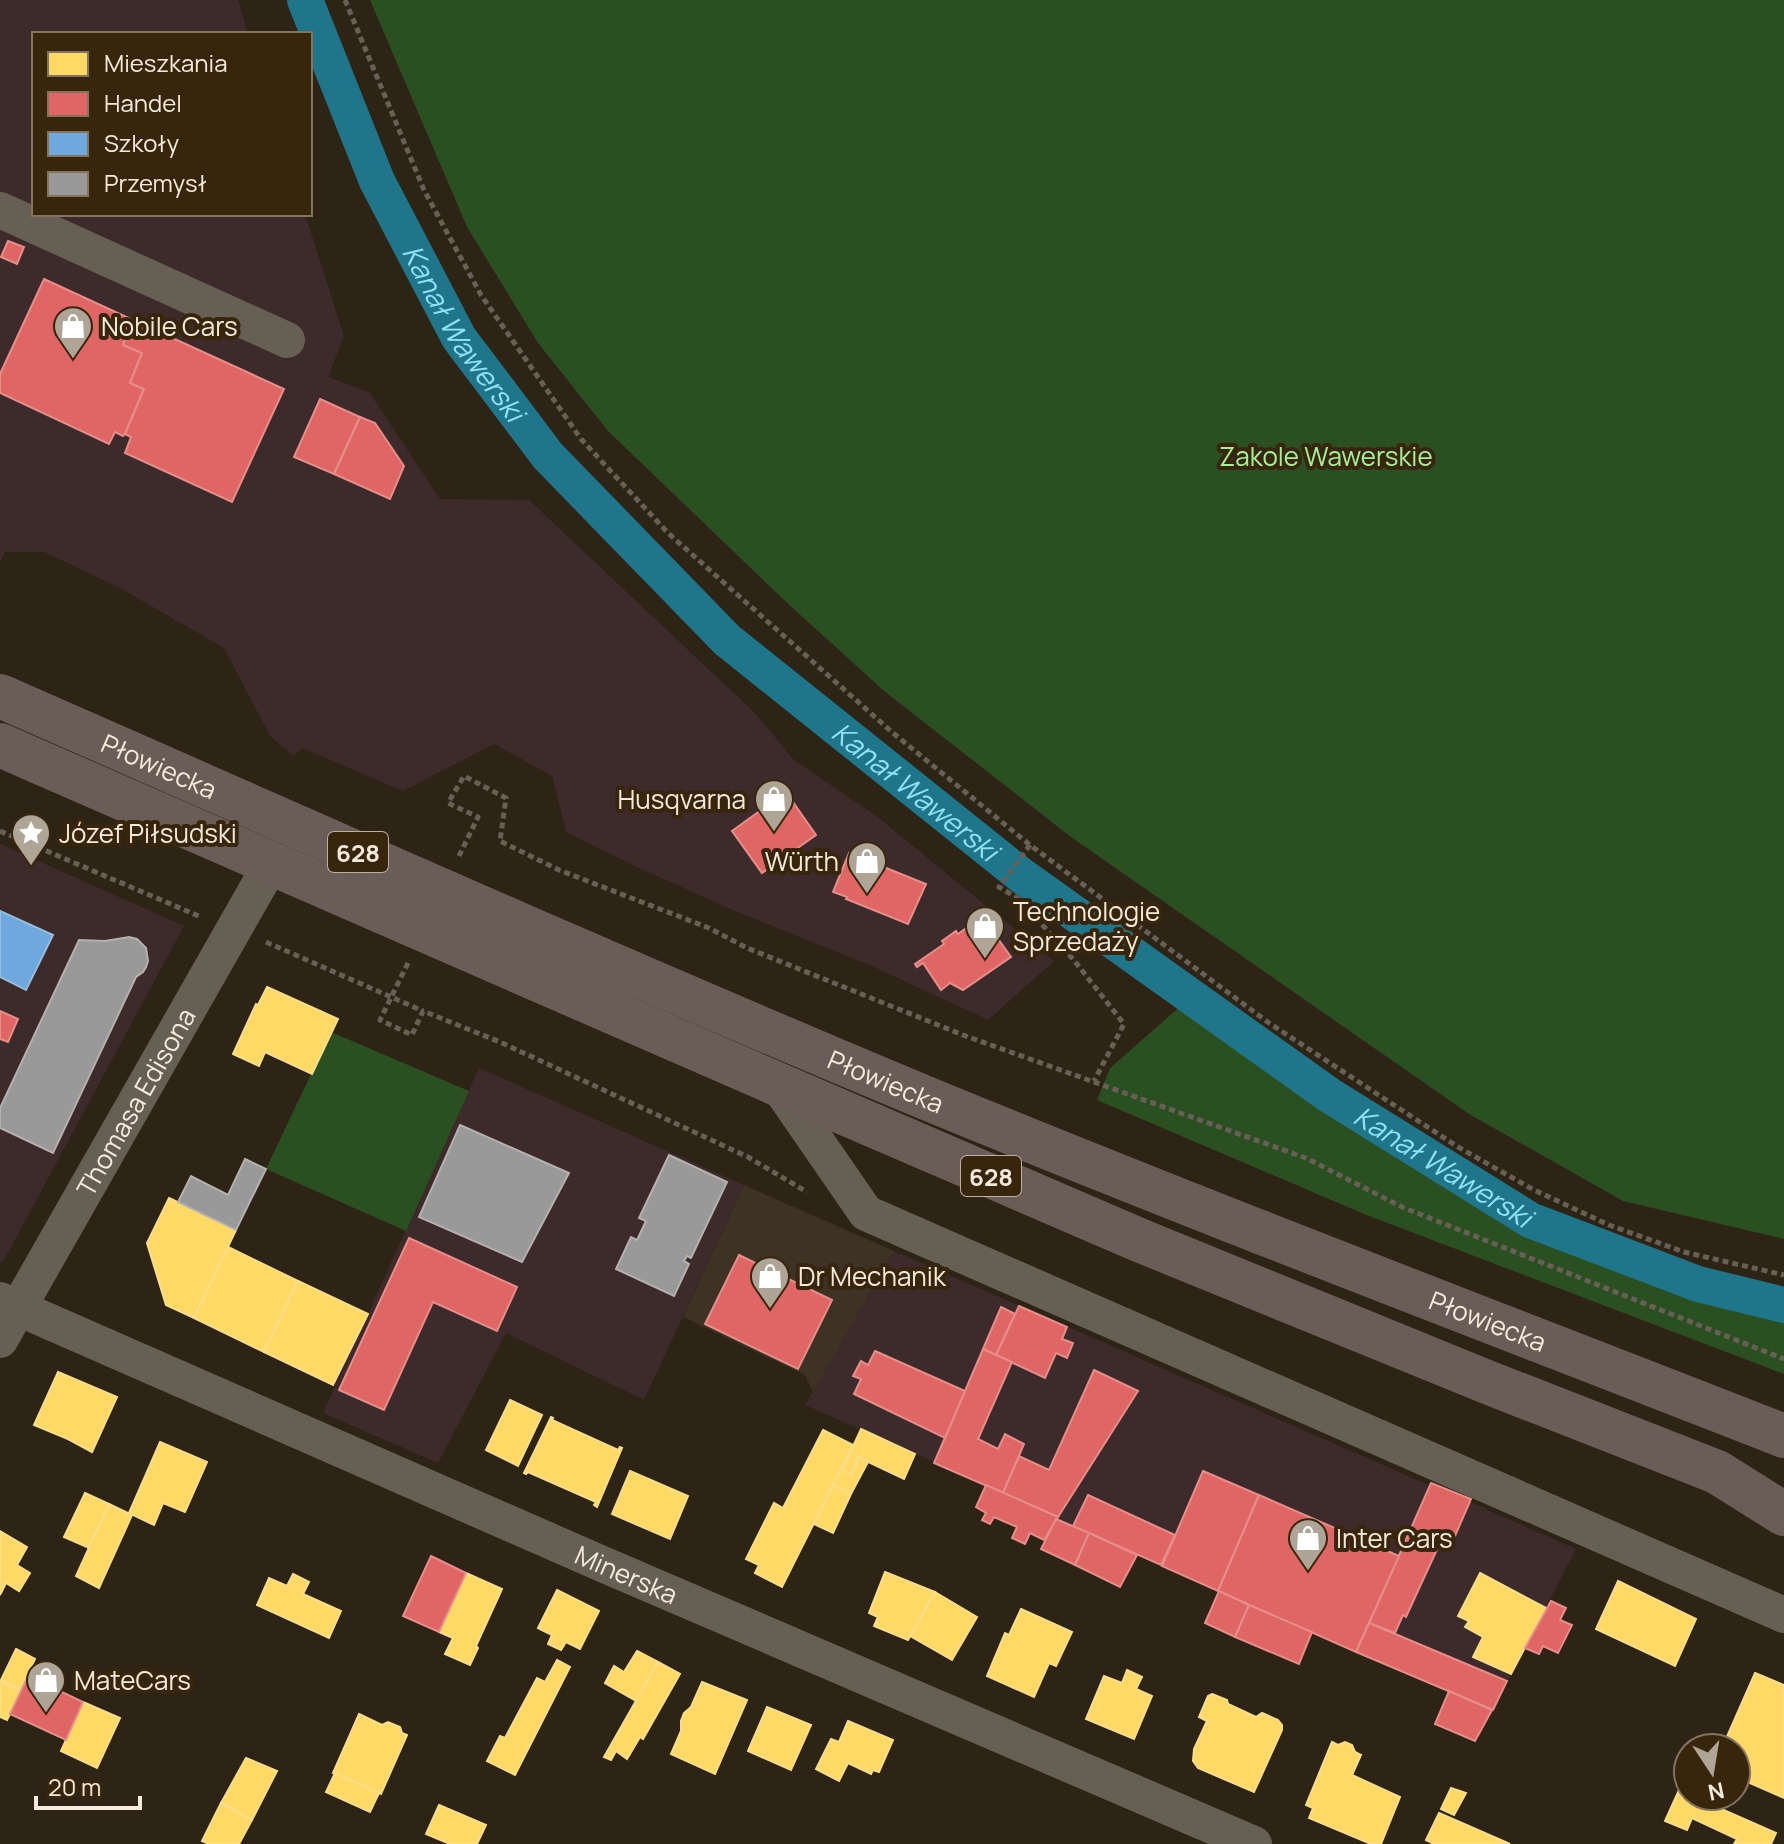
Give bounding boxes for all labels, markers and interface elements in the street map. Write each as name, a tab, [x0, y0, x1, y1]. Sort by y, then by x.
legend	[32, 32, 312, 216]
text: Mieszkania	[104, 46, 228, 79]
text: Handel	[104, 86, 182, 119]
text: Szkoły	[104, 126, 179, 159]
text: Przemysł	[104, 166, 207, 199]
water label: Kanał Wawerski	[394, 238, 536, 431]
shop icon: Nobile Cars	[52, 305, 94, 360]
place label: Nobile Cars	[101, 308, 238, 344]
park label: Zakole Wawerskie	[1219, 438, 1433, 474]
water label: Kanał Wawerski	[825, 713, 1009, 871]
street label: Płowiecka	[96, 725, 223, 807]
shop icon: Husqvarna	[753, 778, 795, 833]
place label: Husqvarna	[618, 781, 746, 817]
place icon: Józef Piłsudski	[10, 812, 52, 867]
place label: Józef Piłsudski	[59, 815, 237, 851]
road number: 628	[328, 832, 388, 872]
shop icon: Würth	[846, 840, 888, 895]
place label: Würth	[765, 843, 839, 879]
place label: Technologie Sprzedaży	[1013, 893, 1160, 959]
shop icon: Technologie Sprzedaży	[964, 905, 1006, 960]
street label: Thomasa Edisona	[68, 1001, 204, 1203]
street label: Płowiecka	[822, 1041, 949, 1121]
water label: Kanał Wawerski	[1347, 1097, 1542, 1238]
road number: 628	[961, 1156, 1021, 1196]
shop icon: Dr Mechanik	[749, 1255, 791, 1310]
place label: Dr Mechanik	[798, 1258, 947, 1294]
street label: Płowiecka	[1424, 1282, 1552, 1360]
shop icon: Inter Cars	[1287, 1517, 1329, 1572]
place label: Inter Cars	[1336, 1520, 1453, 1556]
street label: Minerska	[570, 1536, 683, 1612]
shop icon: MateCars	[25, 1659, 67, 1714]
place label: MateCars	[74, 1662, 191, 1698]
north arrow	[1672, 1732, 1752, 1812]
scale bar	[36, 1760, 140, 1810]
text: 20 m	[48, 1770, 101, 1803]
text: N	[1705, 1775, 1727, 1808]

